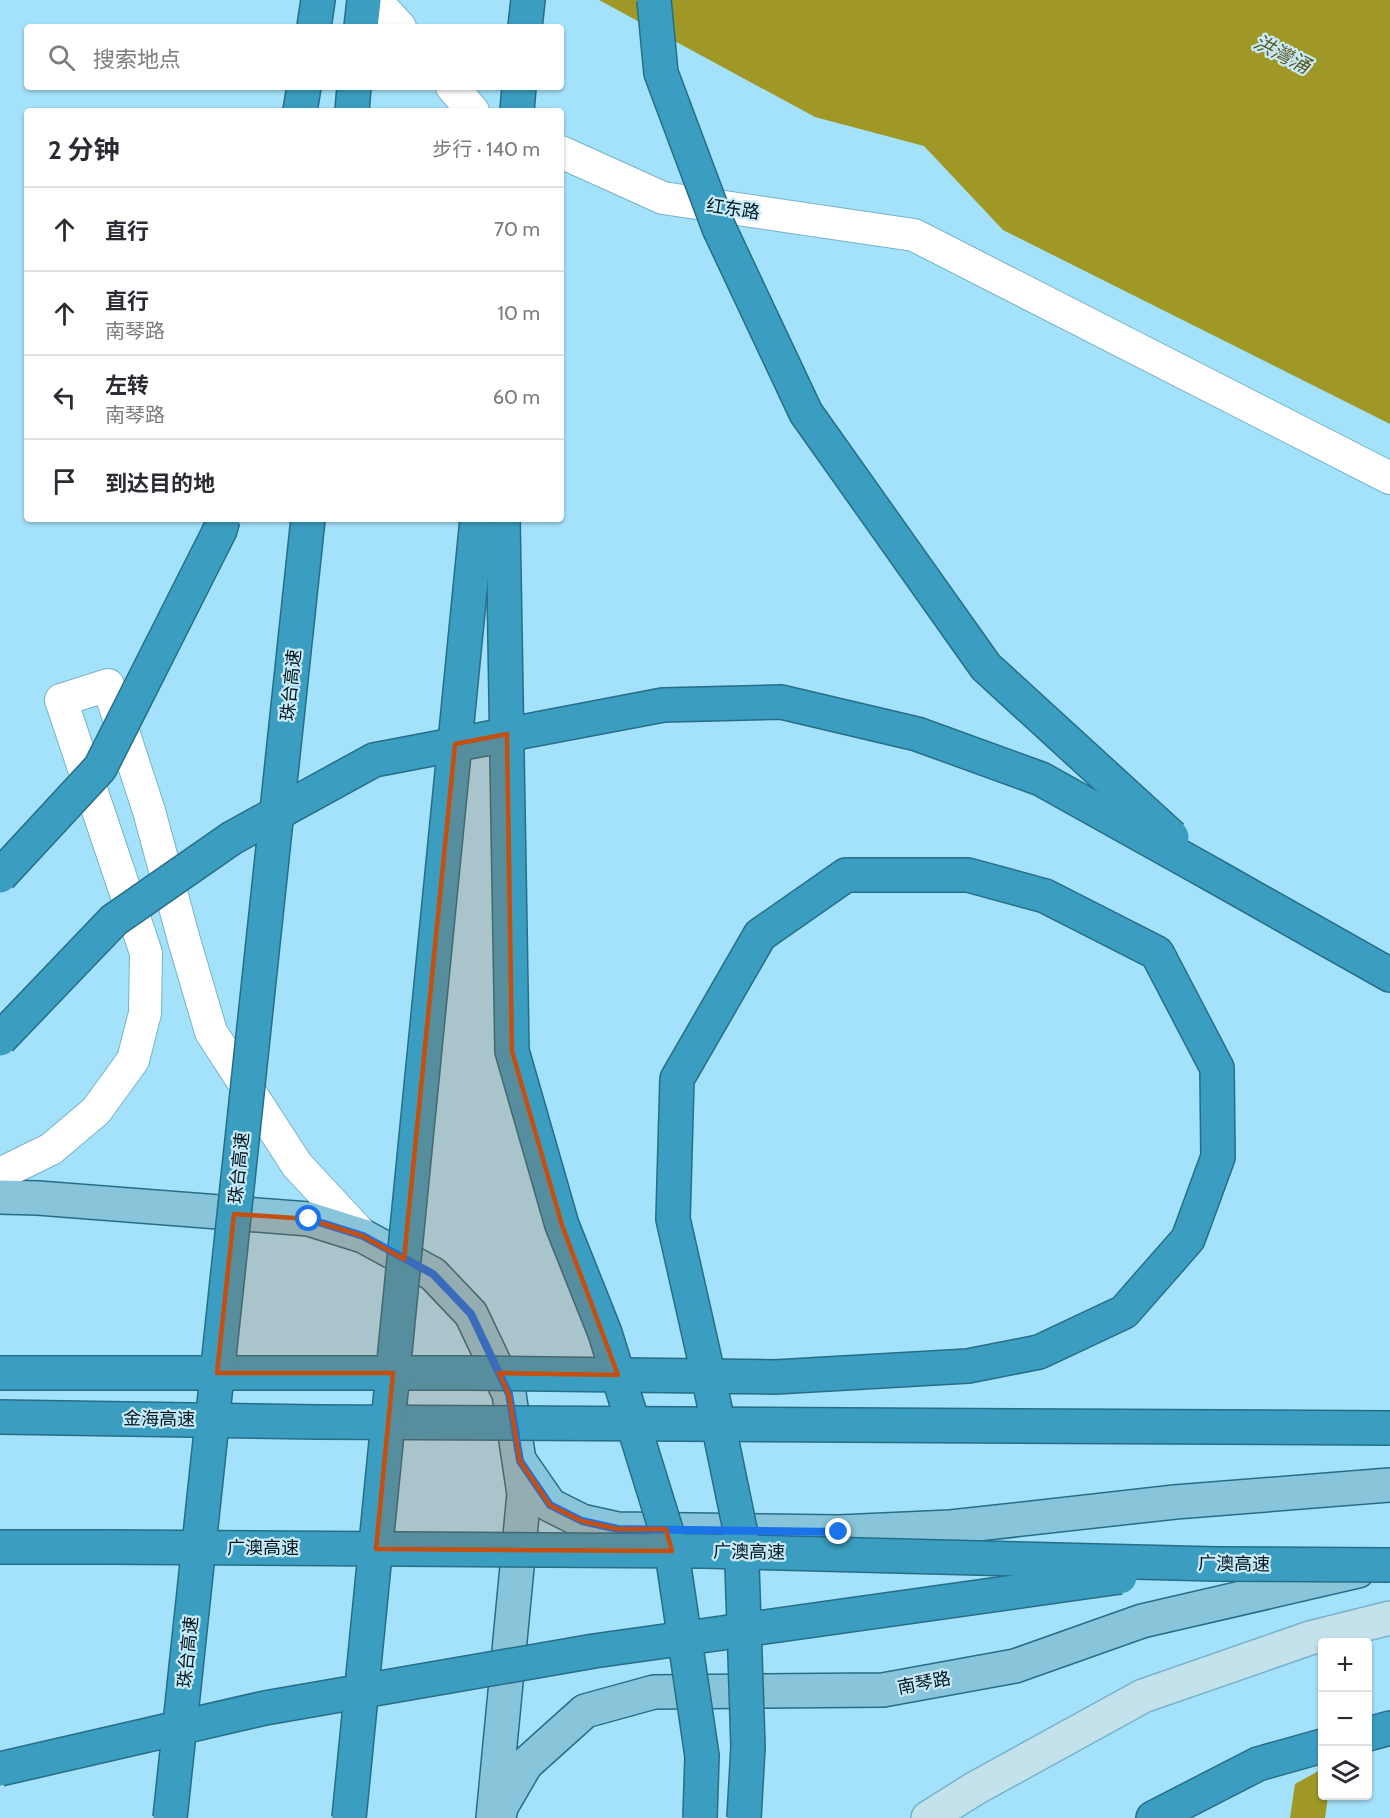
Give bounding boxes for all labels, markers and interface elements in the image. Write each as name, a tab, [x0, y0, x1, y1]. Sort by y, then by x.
search box	[24, 24, 564, 90]
water label: 洪灣涌	[1250, 30, 1316, 79]
icon: search	[45, 41, 78, 74]
text: 搜索地点	[93, 46, 181, 73]
text: 2 分钟	[48, 134, 120, 166]
text: 步行 · 140 m	[432, 137, 540, 161]
street label: 红东路	[705, 194, 761, 224]
icon: ahead	[48, 213, 81, 246]
text: 70 m	[494, 217, 540, 241]
text: 直行	[105, 218, 149, 245]
text: 直行	[105, 288, 149, 315]
icon: ahead	[48, 297, 81, 330]
text: 10 m	[497, 301, 540, 325]
text: 南琴路	[105, 319, 165, 343]
text: 左转	[105, 372, 149, 399]
icon: left	[48, 381, 81, 414]
text: 60 m	[493, 385, 540, 409]
text: 南琴路	[105, 403, 165, 427]
icon: arrive	[48, 465, 81, 498]
text: 到达目的地	[105, 470, 215, 497]
street label: 珠台高速	[276, 648, 306, 722]
street label: 珠台高速	[224, 1131, 254, 1205]
route start	[295, 1205, 321, 1231]
street label: 金海高速	[123, 1407, 195, 1431]
route end	[825, 1518, 851, 1544]
street label: 广澳高速	[227, 1537, 299, 1559]
street label: 广澳高速	[713, 1540, 785, 1564]
street label: 广澳高速	[1198, 1552, 1270, 1576]
street label: 珠台高速	[173, 1615, 203, 1689]
map controls	[1318, 1638, 1372, 1800]
button: +	[1318, 1638, 1372, 1692]
street label: 南琴路	[895, 1667, 953, 1699]
button: −	[1318, 1692, 1372, 1746]
button: layers	[1318, 1746, 1372, 1800]

